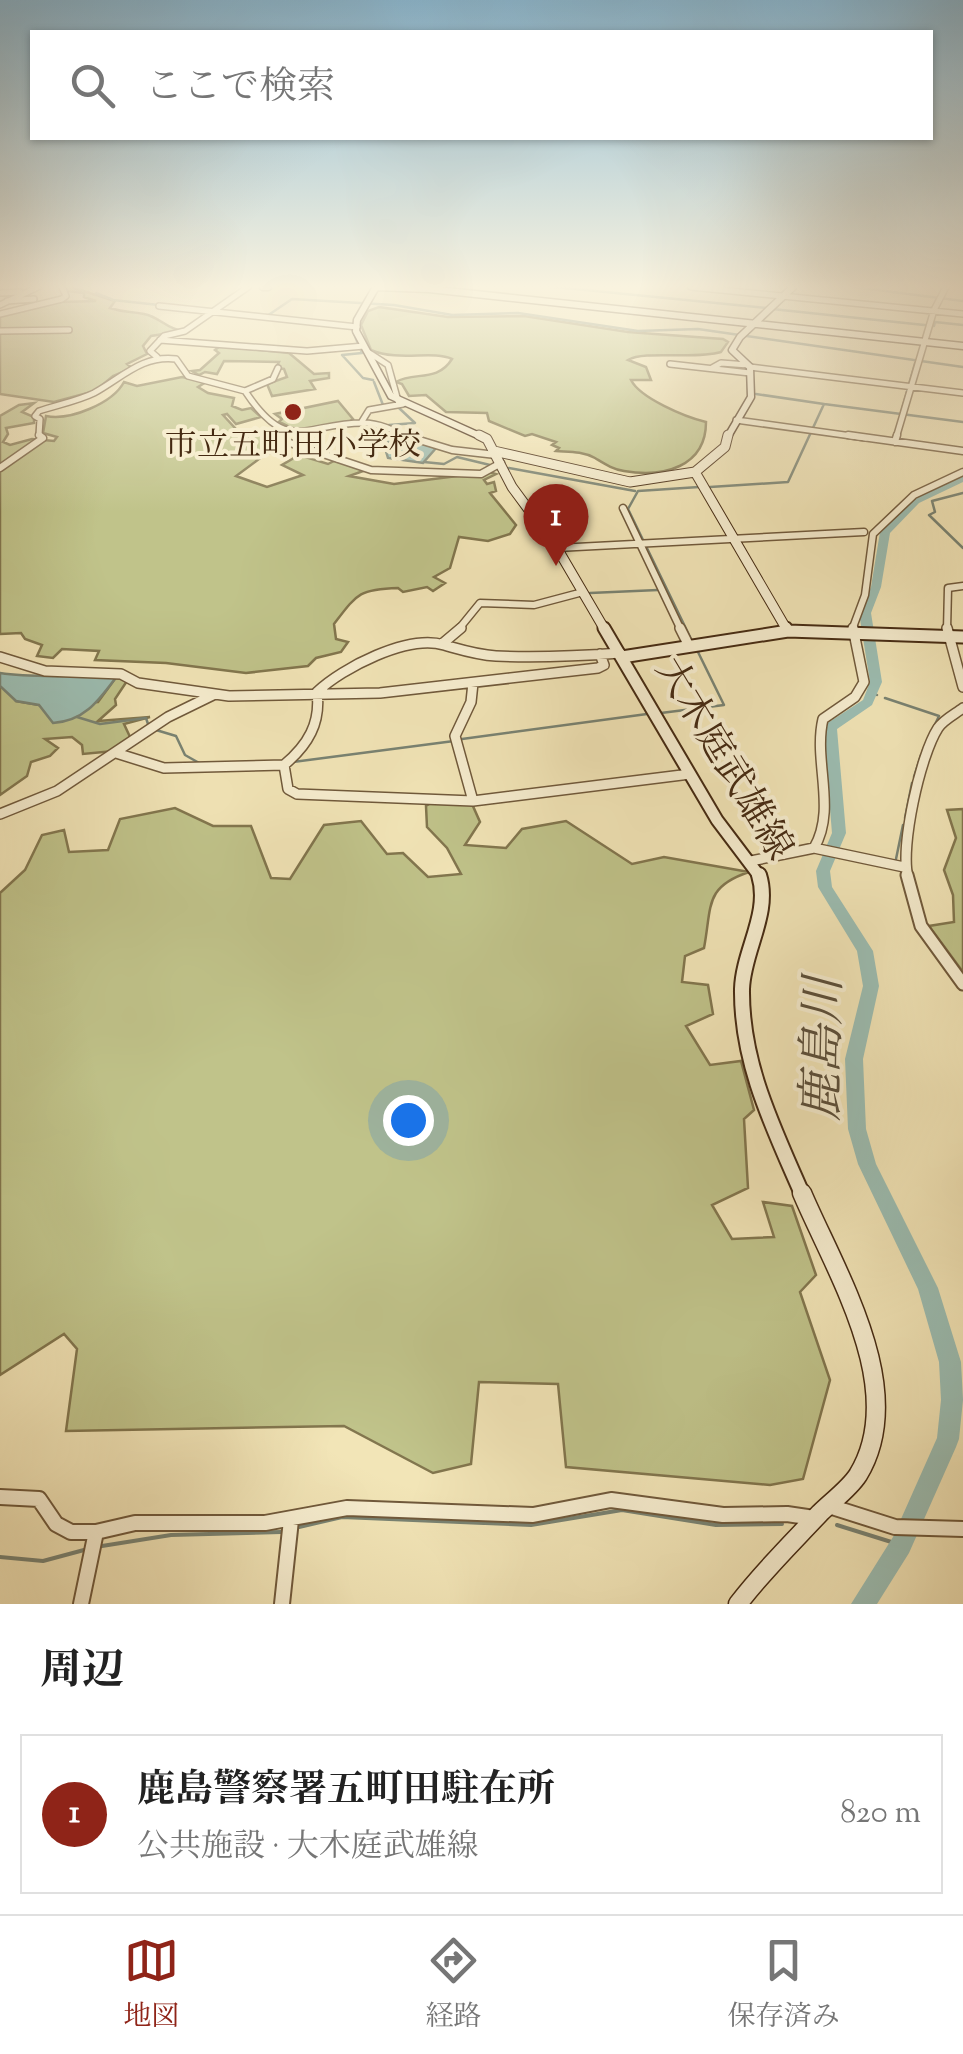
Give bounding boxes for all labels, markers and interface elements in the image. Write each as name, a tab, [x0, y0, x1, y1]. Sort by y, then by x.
search box	[30, 30, 933, 140]
icon: search	[65, 58, 120, 113]
text: ここで検索	[145, 62, 335, 116]
marker: 市立五町田小学校	[282, 401, 304, 423]
place label: 市立五町田小学校	[165, 424, 421, 470]
pin: 1	[524, 484, 588, 566]
street label: 大木庭武雄線	[640, 648, 804, 872]
water label: 鹿島川	[790, 971, 862, 1122]
your location	[383, 1095, 434, 1146]
text: 周辺	[40, 1643, 124, 1703]
text: 鹿島警察署五町田駐在所	[137, 1765, 555, 1819]
text: 1	[69, 1791, 80, 1837]
text: 820 m	[840, 1791, 921, 1837]
text: 公共施設 · 大木庭武雄線	[137, 1825, 479, 1871]
tab: 地図	[123, 1933, 179, 2038]
tab: 経路	[425, 1933, 482, 2038]
tab: 保存済み	[728, 1933, 840, 2038]

